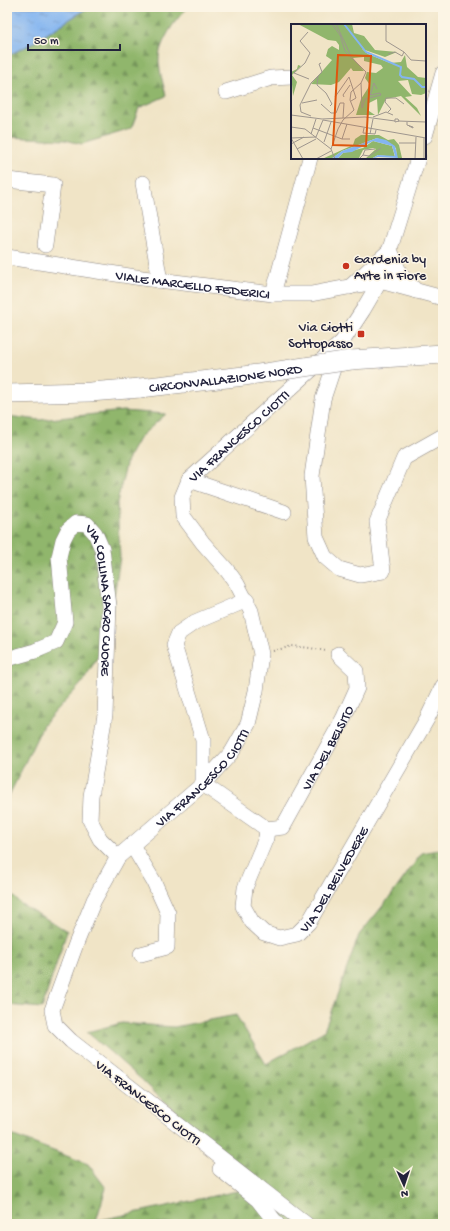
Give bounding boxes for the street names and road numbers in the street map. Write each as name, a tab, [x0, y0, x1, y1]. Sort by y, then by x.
street label: VIALE MARCELLO FEDERICI	[113, 268, 271, 305]
street label: CIRCONVALLAZIONE NORD	[148, 361, 304, 398]
street label: VIA FRANCESCO CIOTTI	[185, 387, 294, 488]
street label: VIA COLLINA SACRO CUORE	[79, 521, 115, 677]
street label: VIA DEL BELSITO	[299, 703, 359, 795]
street label: VIA FRANCESCO CIOTTI	[152, 726, 255, 833]
street label: VIA DEL BELVEDERE	[296, 823, 374, 938]
street label: VIA FRANCESCO CIOTTI	[90, 1057, 204, 1151]

